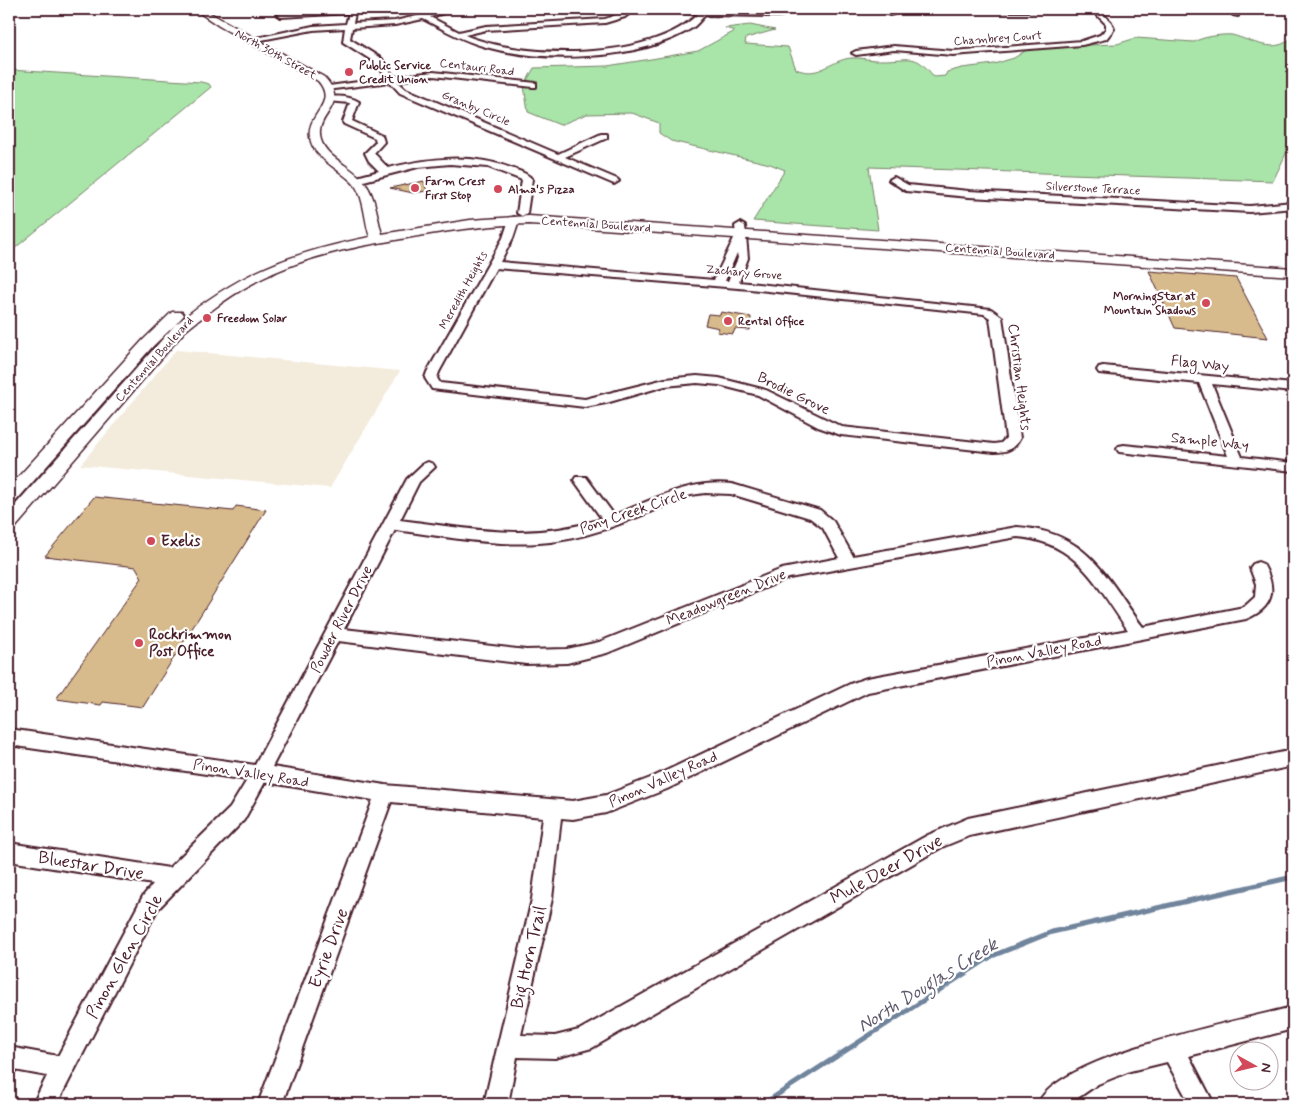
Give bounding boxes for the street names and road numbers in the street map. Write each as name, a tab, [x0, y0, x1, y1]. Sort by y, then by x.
street label: North 30th Street	[232, 26, 319, 84]
street label: Chambrey Court	[953, 28, 1043, 50]
street label: Centauri Road	[439, 55, 515, 81]
street label: Granby Circle	[439, 87, 512, 131]
street label: Silverstone Terrace	[1045, 179, 1141, 199]
street label: Centennial Boulevard	[541, 213, 651, 237]
street label: Centennial Boulevard	[945, 240, 1055, 264]
street label: Meredith Heights	[436, 248, 492, 332]
street label: Zachary Grove	[705, 262, 783, 284]
street label: Centennial Boulevard	[112, 314, 197, 406]
street label: Christian Heights	[1003, 322, 1036, 432]
street label: Flag Way	[1170, 351, 1230, 378]
street label: Brodie Grove	[754, 368, 833, 420]
street label: Sample Way	[1170, 428, 1250, 456]
street label: Pony Creek Circle	[577, 484, 689, 540]
street label: Powder River Drive	[306, 562, 378, 677]
street label: Meadowgreen Drive	[663, 565, 790, 631]
street label: Pinon Valley Road	[985, 631, 1104, 673]
street label: Pinon Valley Road	[606, 747, 721, 813]
street label: Pinon Valley Road	[192, 755, 310, 793]
street label: Mule Deer Drive	[826, 829, 947, 911]
street label: Bluestar Drive	[36, 846, 145, 886]
street label: Pinon Glen Circle	[81, 890, 169, 1023]
street label: Big Horn Trail	[505, 903, 554, 1011]
street label: Eyrie Drive	[303, 905, 355, 992]

